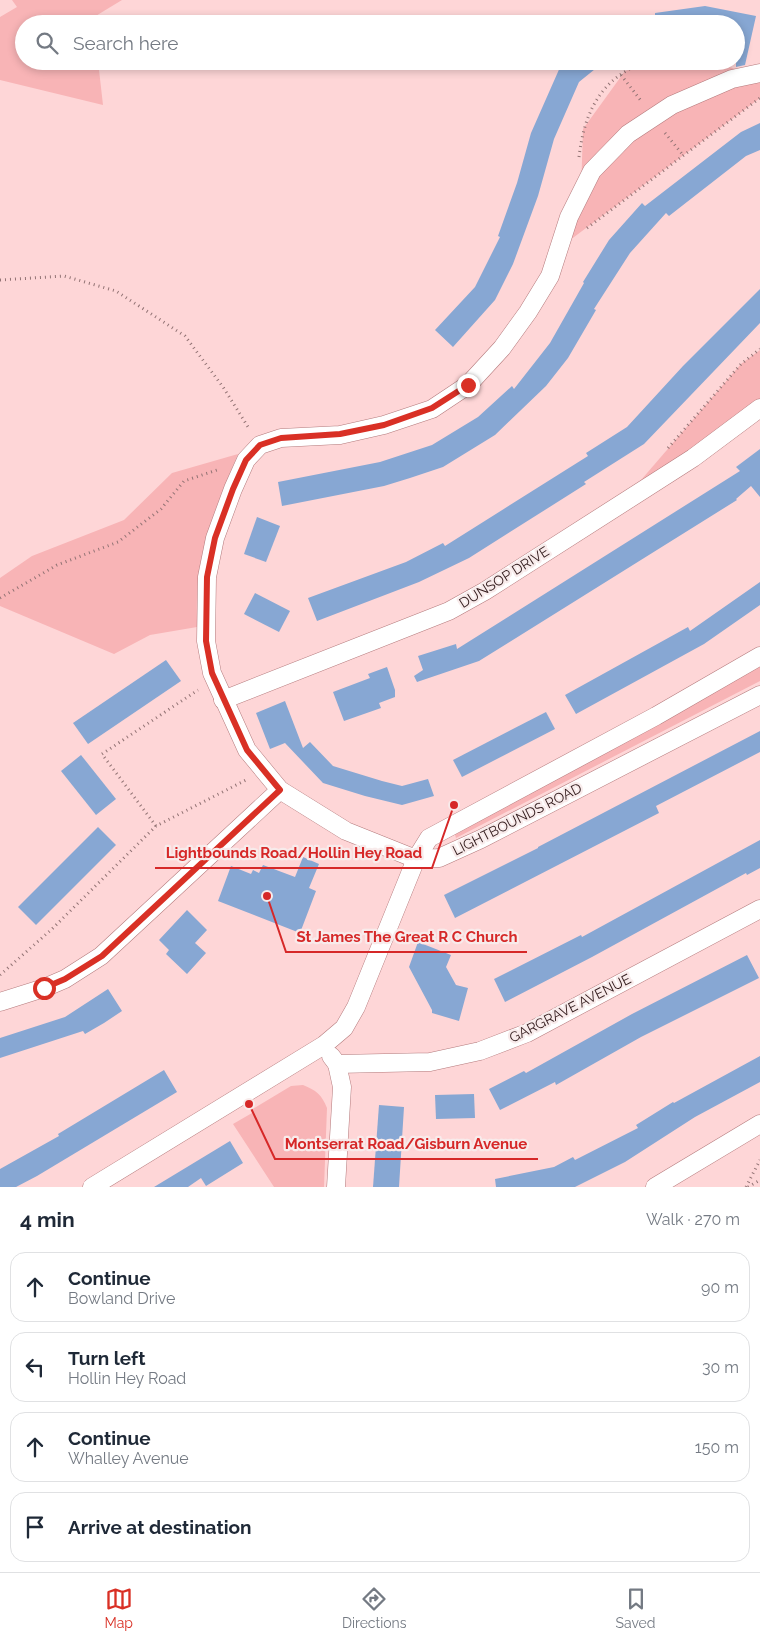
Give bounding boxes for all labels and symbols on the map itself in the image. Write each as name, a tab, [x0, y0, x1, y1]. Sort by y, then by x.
route end	[457, 374, 480, 397]
street label: DUNSOP DRIVE	[456, 543, 552, 611]
street label: LIGHTBOUNDS ROAD	[450, 780, 584, 858]
callout: Lightbounds Road/Hollin Hey Road	[155, 838, 432, 868]
text: Lightbounds Road/Hollin Hey Road	[166, 844, 423, 862]
callout: St James The Great R C Church	[286, 922, 527, 952]
text: St James The Great R C Church	[296, 928, 518, 946]
street label: GARGRAVE AVENUE	[507, 970, 633, 1046]
route start	[33, 977, 56, 1000]
callout: Montserrat Road/Gisburn Avenue	[275, 1129, 538, 1159]
text: Montserrat Road/Gisburn Avenue	[285, 1135, 527, 1153]

